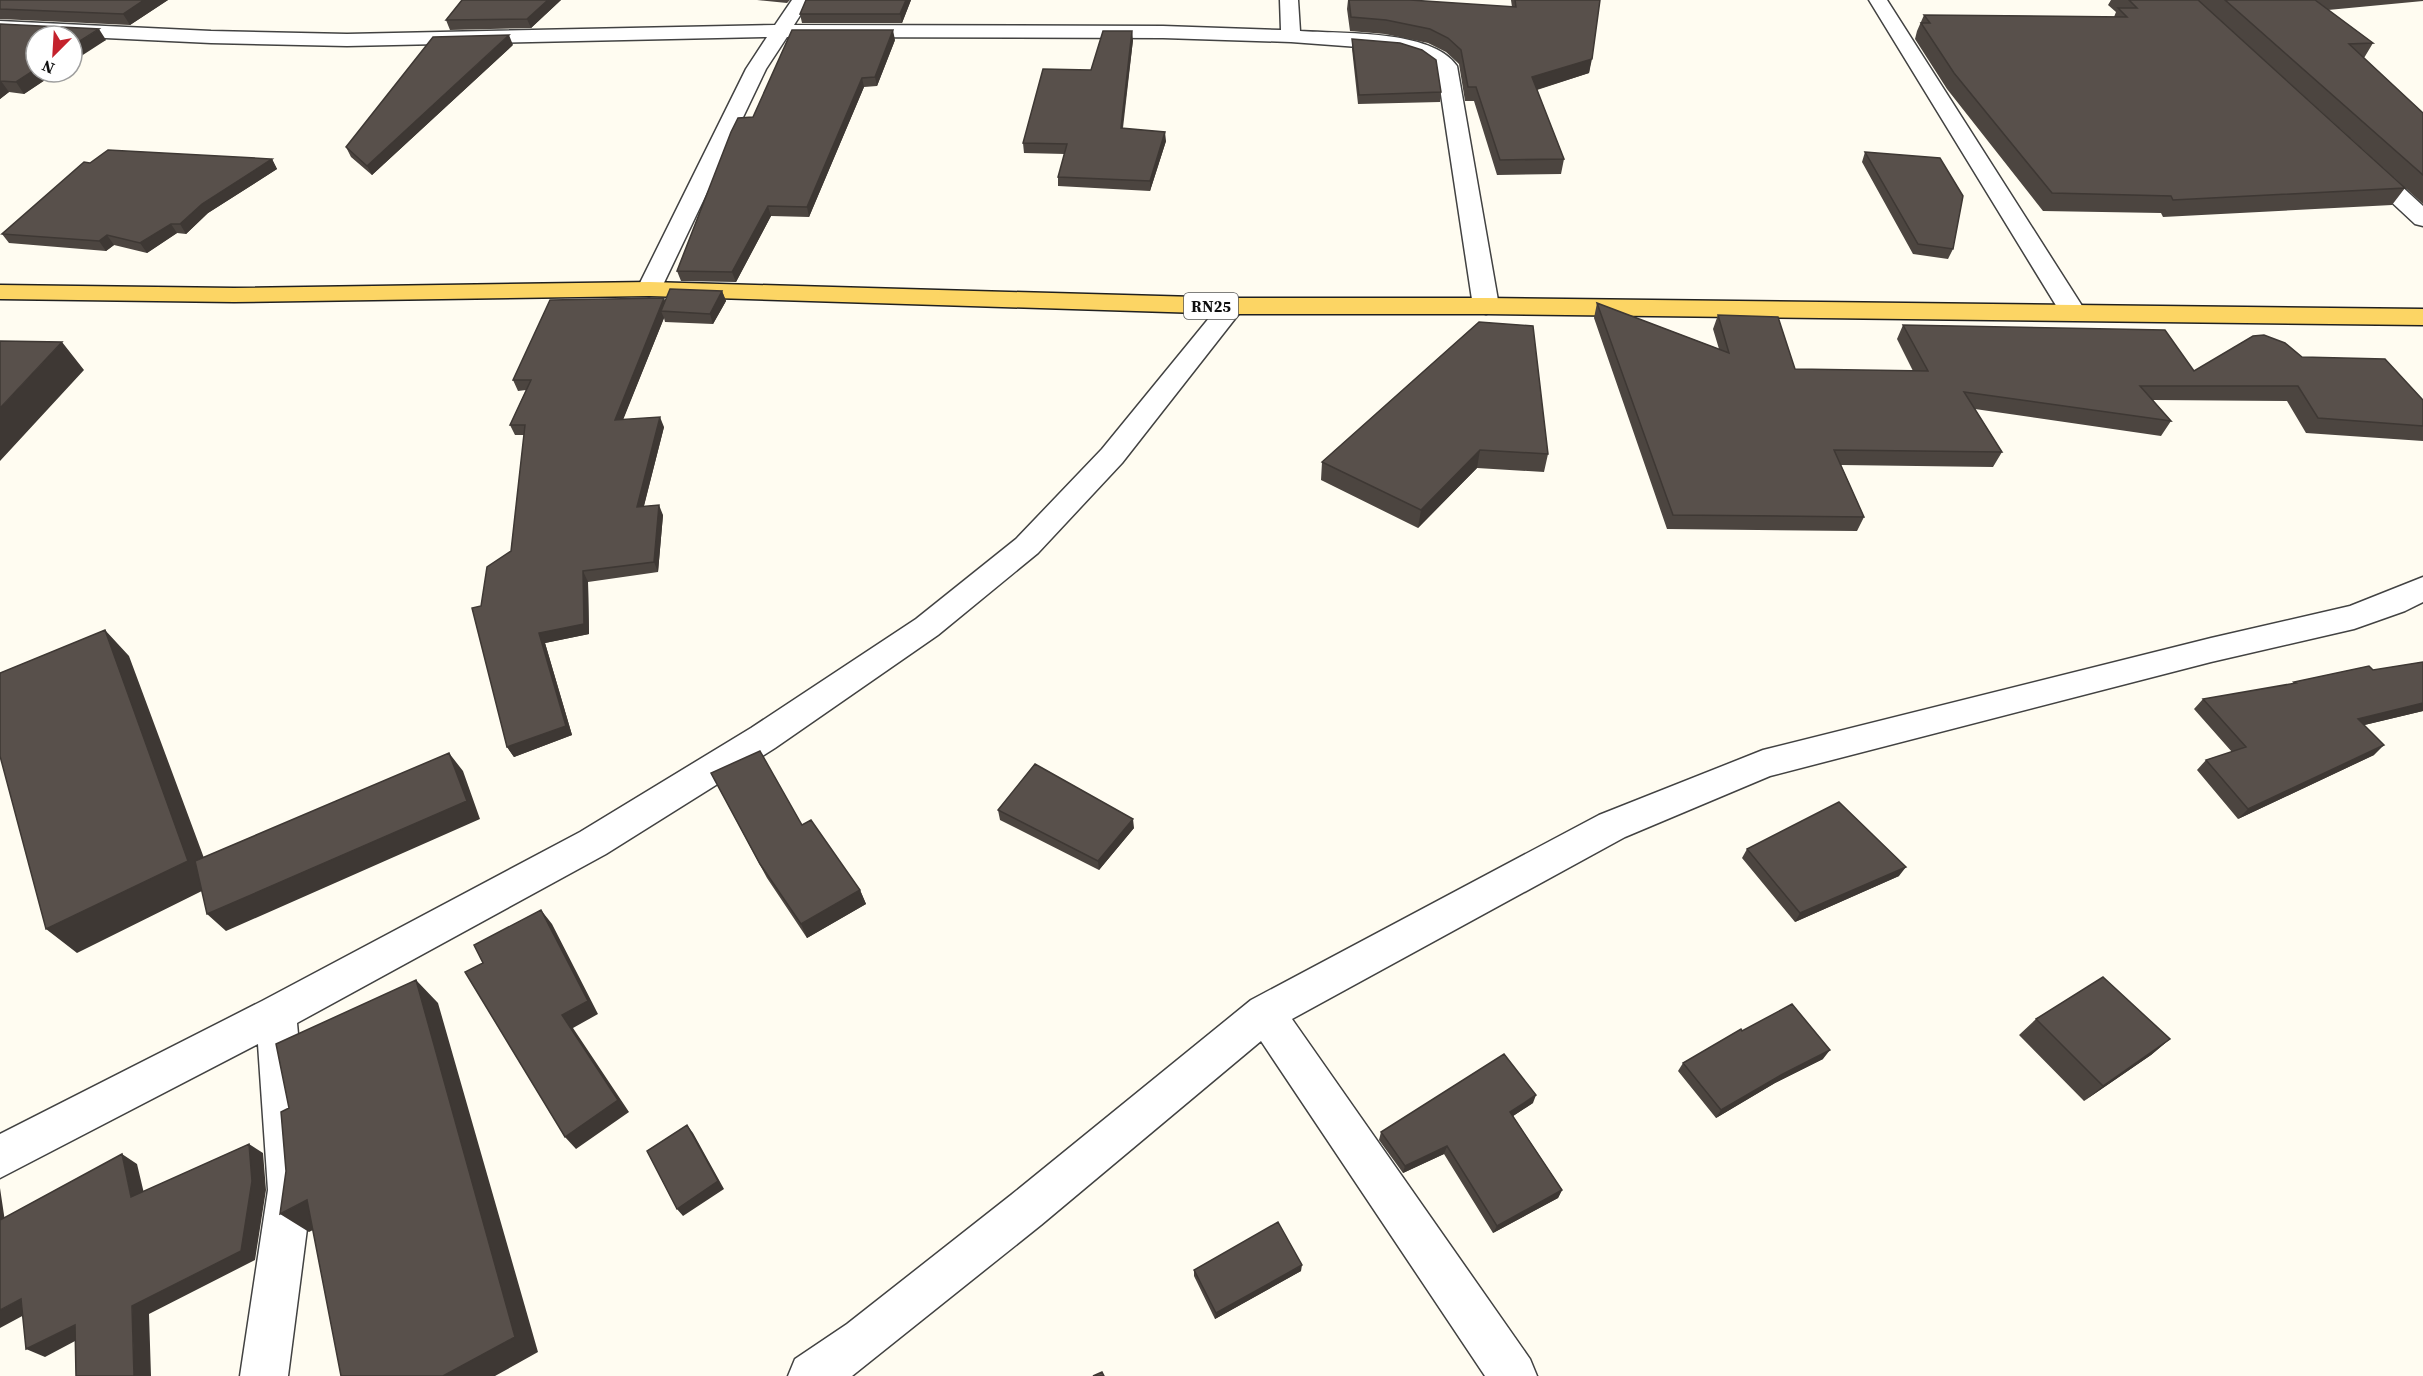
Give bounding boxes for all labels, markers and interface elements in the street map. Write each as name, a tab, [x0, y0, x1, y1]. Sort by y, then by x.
north arrow	[24, 24, 84, 84]
text: N	[38, 55, 58, 80]
road number: RN25	[1184, 293, 1238, 319]

